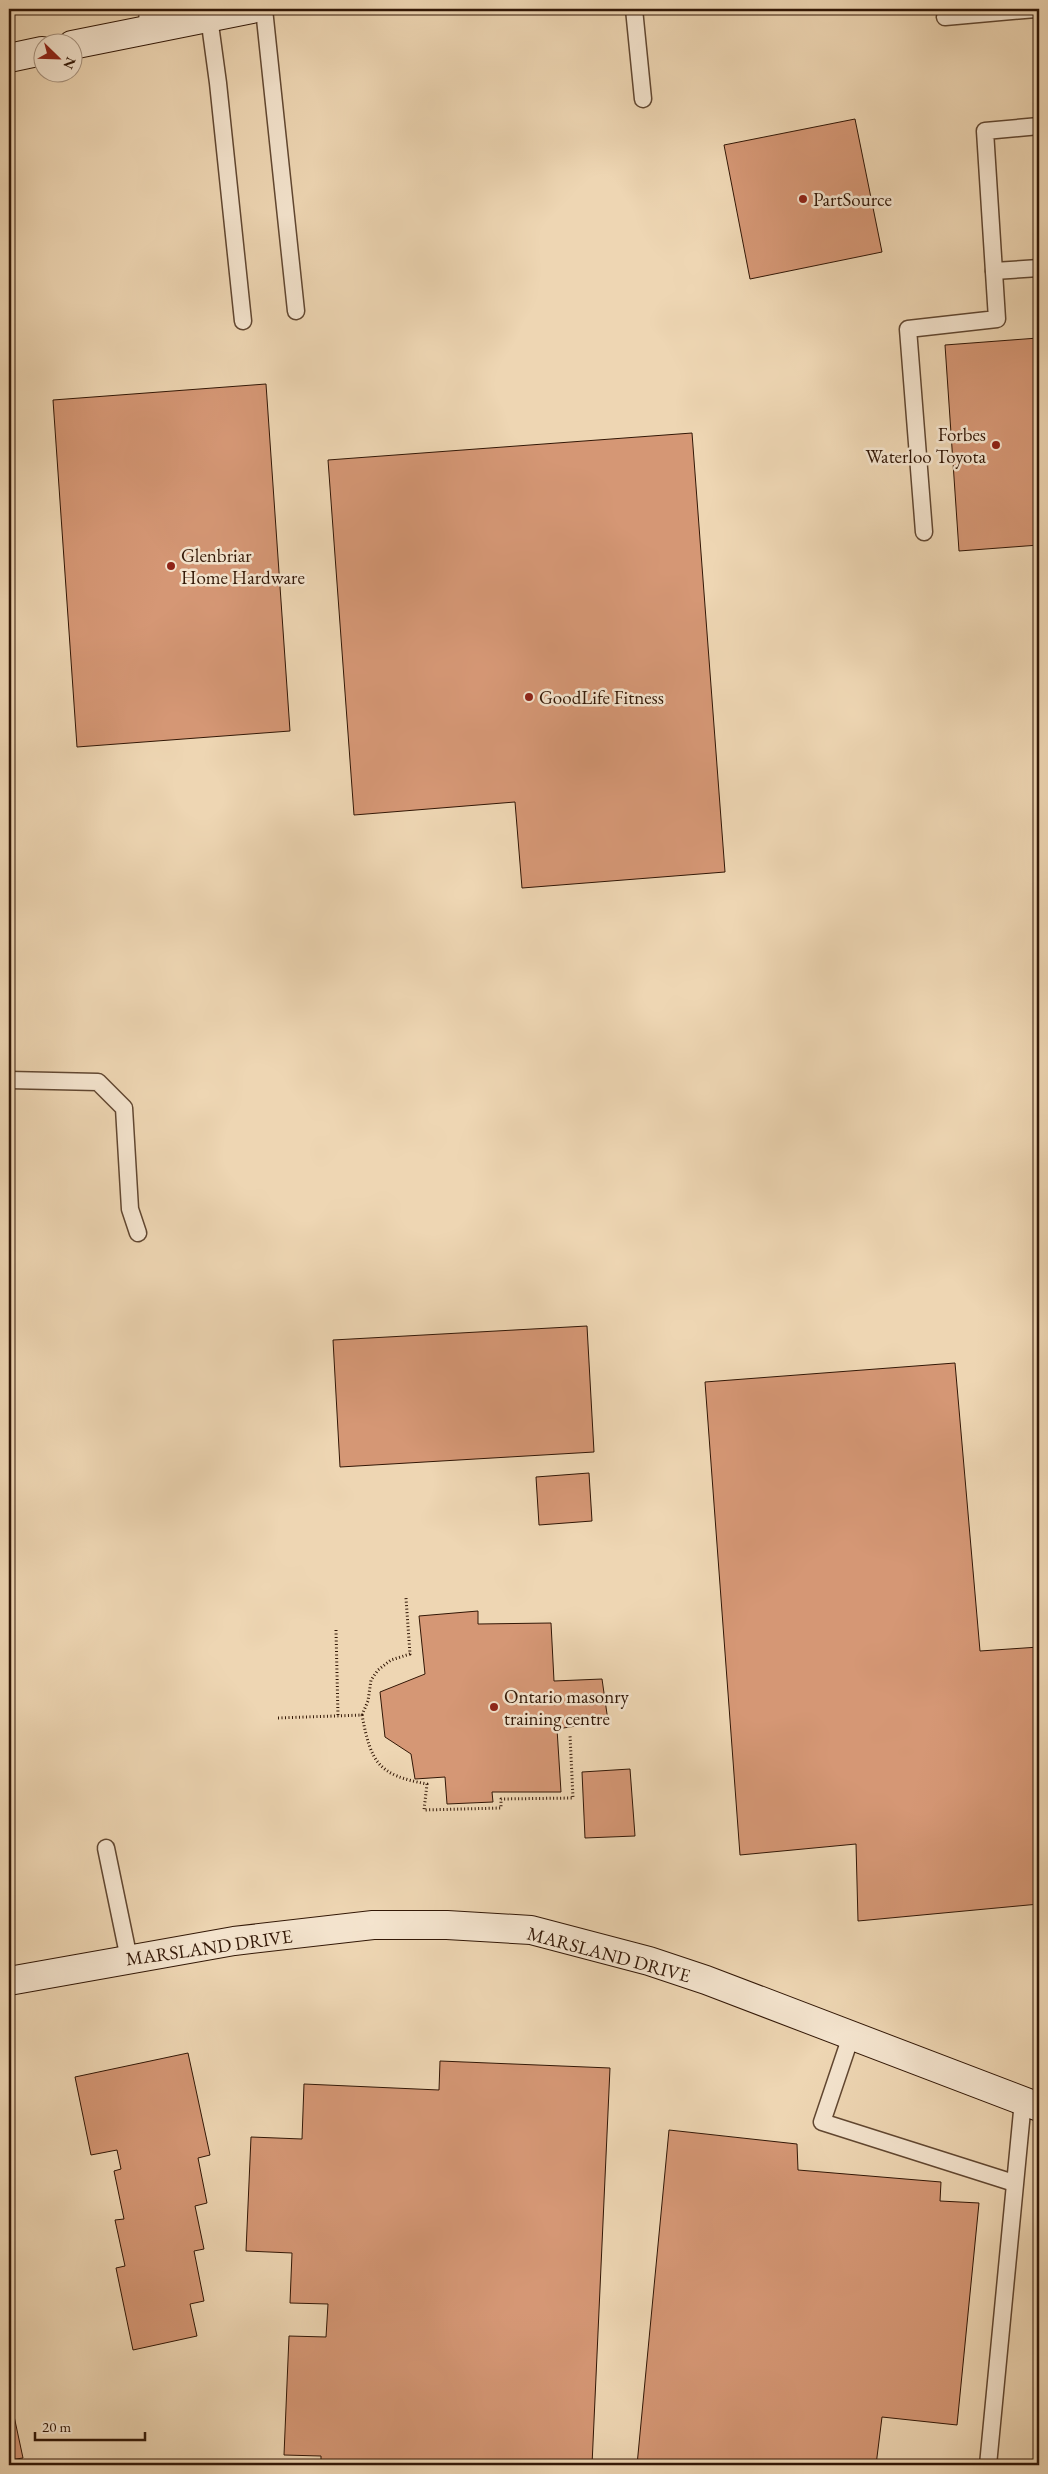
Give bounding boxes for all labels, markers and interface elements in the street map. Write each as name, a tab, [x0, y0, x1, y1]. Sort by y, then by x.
north arrow	[32, 32, 82, 82]
text: N	[59, 54, 80, 72]
place label: PartSource	[813, 187, 892, 212]
marker: PartSource	[797, 193, 809, 205]
place label: Forbes Waterloo Toyota	[866, 422, 986, 469]
marker: Forbes Waterloo Toyota	[990, 439, 1002, 451]
place label: Glenbriar Home Hardware	[181, 543, 305, 590]
marker: Glenbriar Home Hardware	[165, 560, 177, 572]
place label: GoodLife Fitness	[539, 685, 664, 710]
marker: GoodLife Fitness	[523, 691, 535, 703]
place label: Ontario masonry training centre	[504, 1684, 630, 1731]
marker: Ontario masonry training centre	[488, 1701, 500, 1713]
street label: MARSLAND DRIVE	[525, 1921, 693, 1988]
street label: MARSLAND DRIVE	[124, 1923, 294, 1972]
scale bar	[35, 2409, 145, 2441]
text: 20 m	[42, 2417, 71, 2436]

